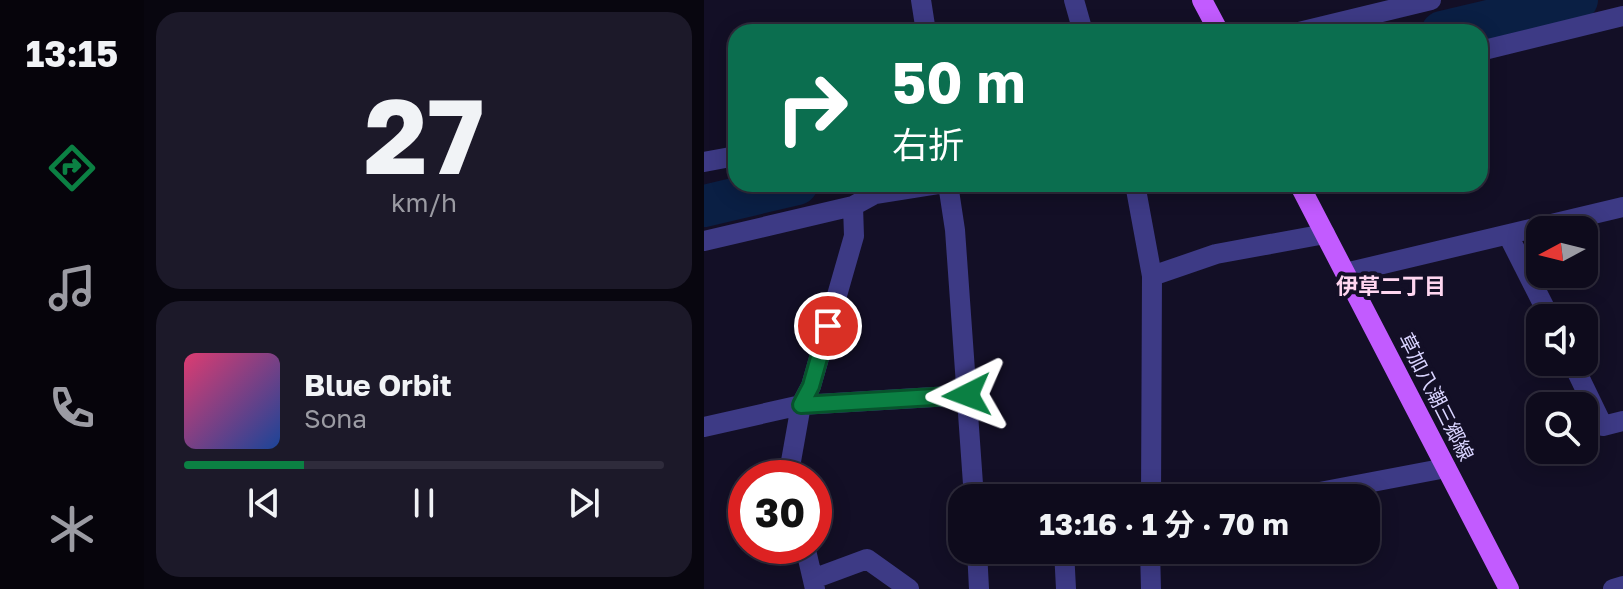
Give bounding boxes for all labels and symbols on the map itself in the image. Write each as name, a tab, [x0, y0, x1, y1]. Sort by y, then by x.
north arrow	[1526, 216, 1598, 288]
district label: 伊草二丁目	[1336, 272, 1446, 299]
pin	[794, 292, 862, 360]
street label: 草加八潮三郷線	[1394, 329, 1479, 464]
position arrow	[925, 353, 1009, 437]
speed limit sign: 30	[728, 460, 832, 564]

